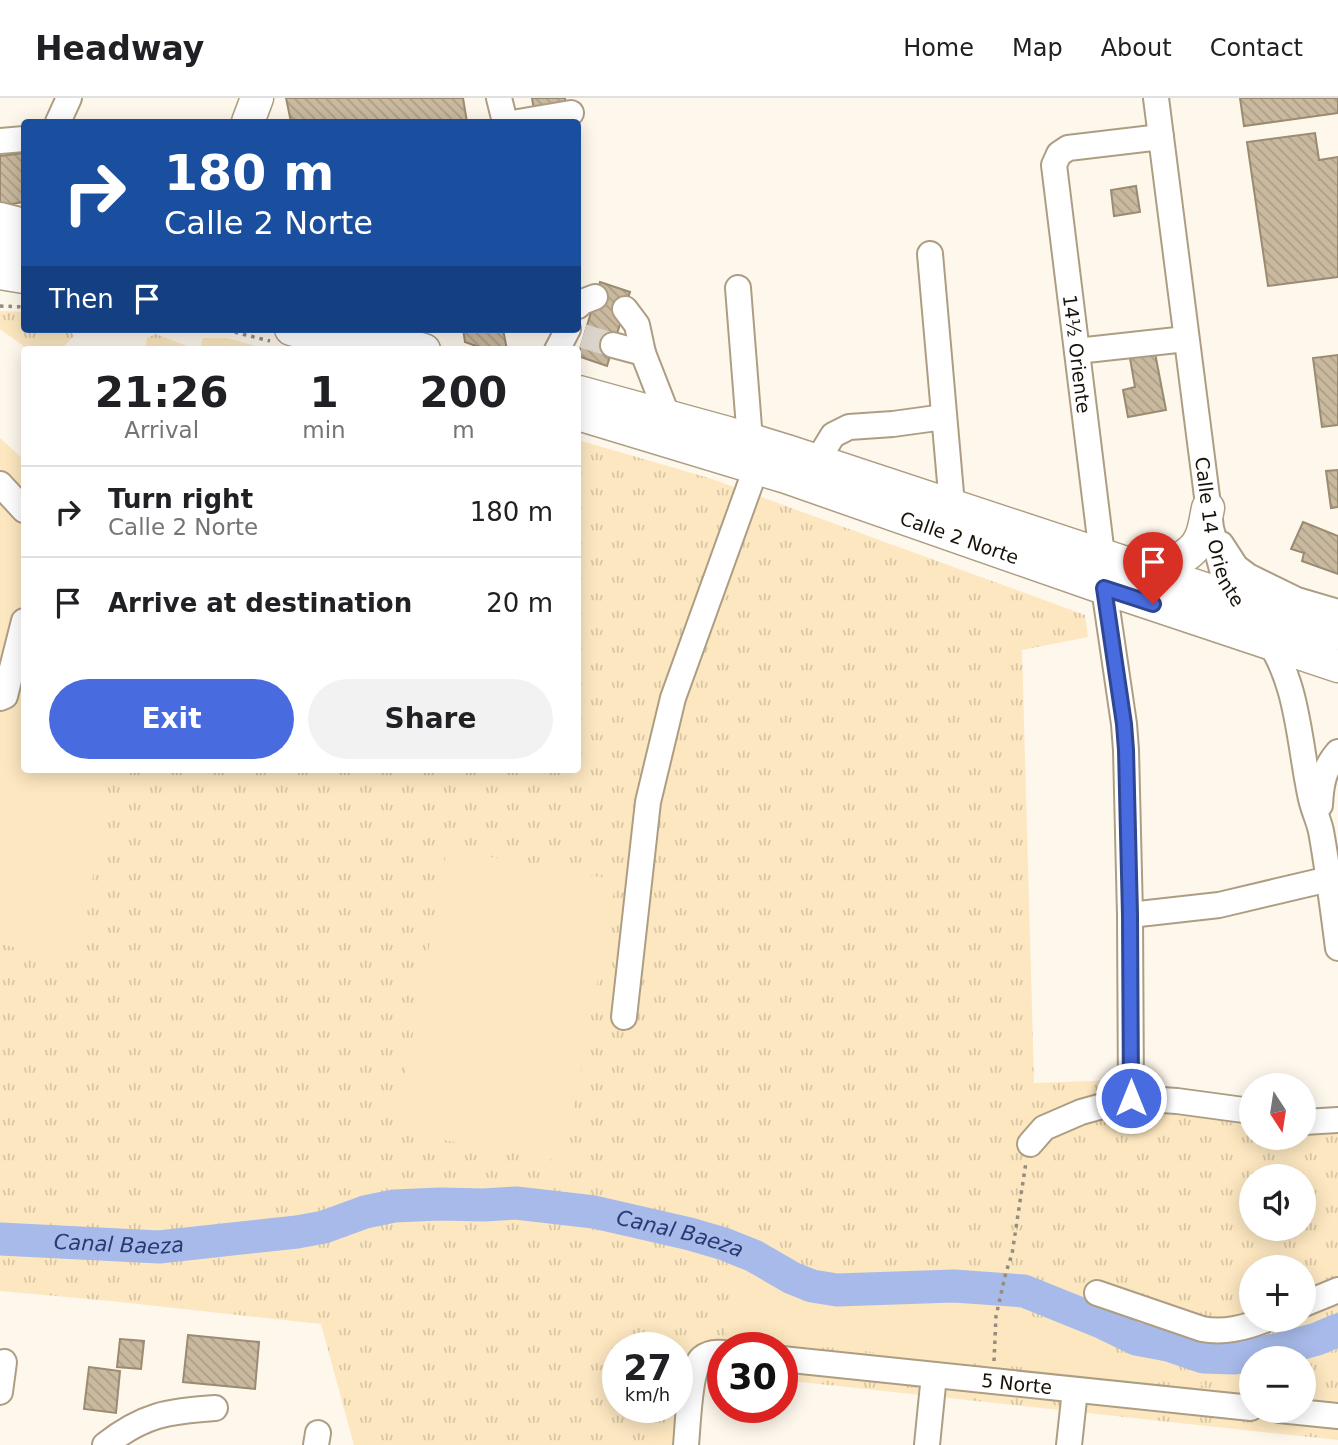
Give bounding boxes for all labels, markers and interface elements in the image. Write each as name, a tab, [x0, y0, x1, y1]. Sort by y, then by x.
text: Headway	[35, 29, 204, 68]
text: Home	[903, 34, 974, 62]
text: Map	[1012, 34, 1063, 62]
text: About	[1101, 34, 1172, 62]
text: Contact	[1210, 34, 1303, 62]
text: 180 m	[164, 145, 334, 202]
icon: right	[49, 147, 140, 238]
text: Calle 2 Norte	[164, 204, 373, 242]
icon: arrive	[128, 280, 166, 318]
text: Then	[49, 284, 114, 314]
street label: 14½ Oriente	[1059, 293, 1095, 415]
text: 21:26	[95, 368, 229, 417]
text: 1	[309, 368, 339, 417]
text: 200	[420, 368, 507, 417]
text: Arrival	[124, 417, 199, 443]
text: min	[302, 417, 346, 443]
text: m	[452, 417, 475, 443]
street label: Calle 14 Oriente	[1191, 455, 1249, 610]
text: Turn right	[108, 484, 253, 514]
icon: right	[49, 493, 87, 531]
text: 180 m	[470, 497, 553, 527]
street label: Calle 2 Norte	[897, 507, 1022, 568]
text: Calle 2 Norte	[108, 514, 258, 540]
pin	[1123, 532, 1183, 604]
icon: arrive	[1134, 543, 1172, 581]
icon: arrive	[49, 584, 87, 622]
text: Arrive at destination	[108, 588, 412, 618]
text: 20 m	[486, 588, 553, 618]
button: Exit	[49, 679, 294, 759]
button: Share	[308, 679, 553, 759]
position arrow	[1094, 1061, 1168, 1135]
north arrow	[1239, 1073, 1316, 1150]
map controls	[1239, 1073, 1316, 1423]
button: sound	[1239, 1164, 1316, 1241]
water label: Canal Baeza	[614, 1206, 747, 1263]
water label: Canal Baeza	[53, 1230, 185, 1259]
button: +	[1239, 1255, 1316, 1332]
speed limit sign: 30	[707, 1332, 798, 1423]
button: −	[1239, 1346, 1316, 1423]
text: 27	[623, 1348, 672, 1388]
street label: 5 Norte	[980, 1369, 1053, 1398]
text: km/h	[625, 1384, 670, 1405]

